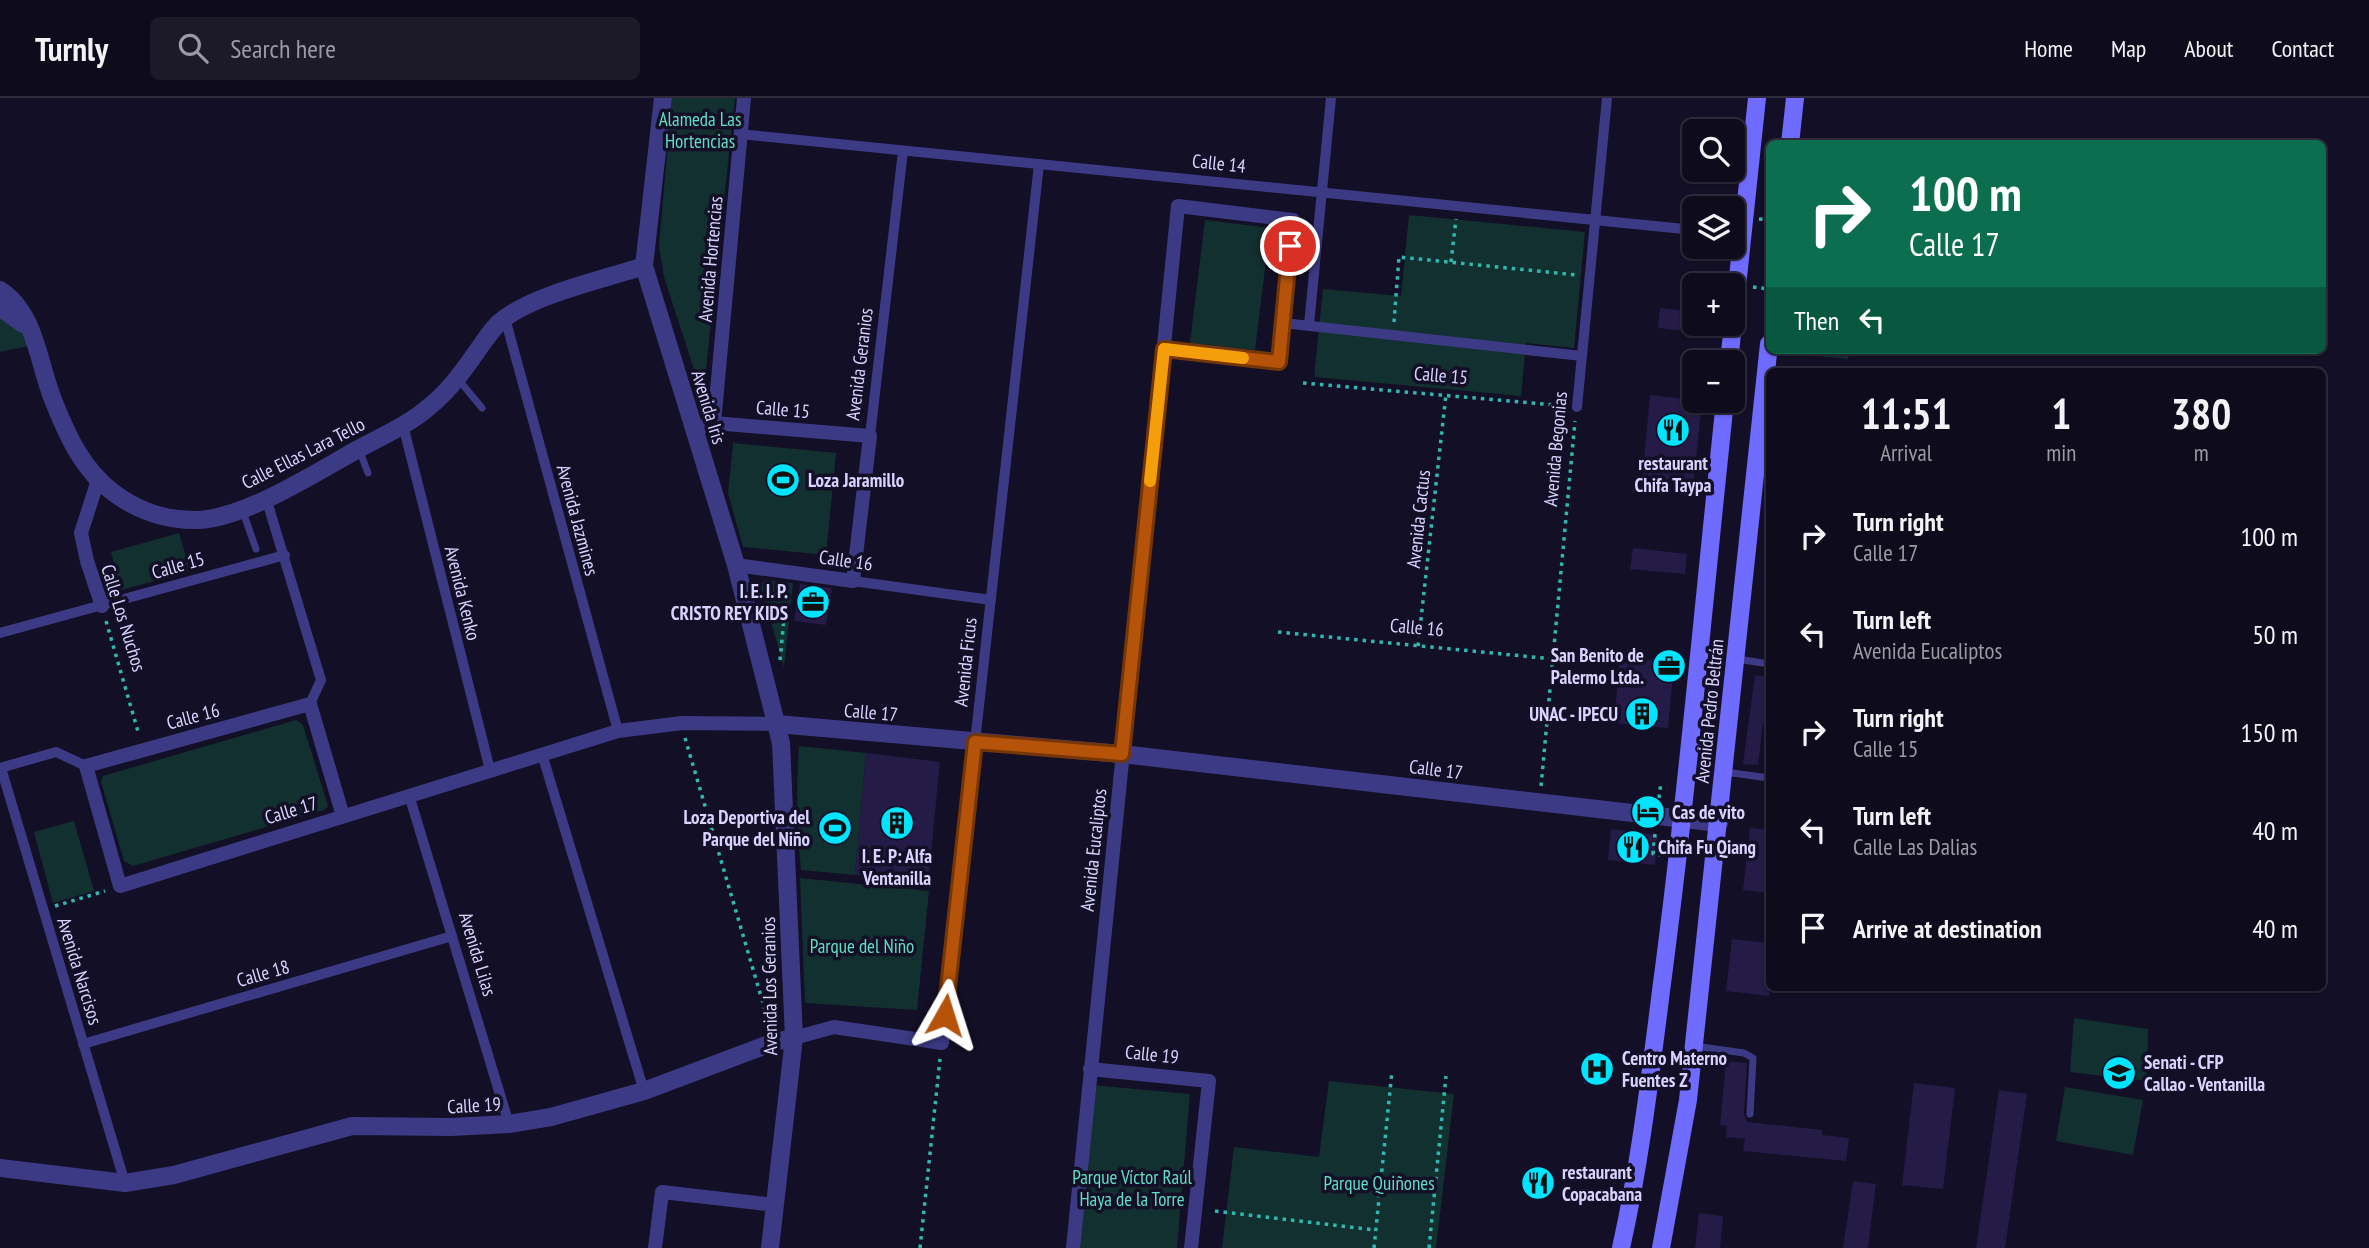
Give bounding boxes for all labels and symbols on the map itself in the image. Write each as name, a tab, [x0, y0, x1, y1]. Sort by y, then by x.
park label: Alameda Las Hortencias	[659, 107, 741, 153]
street label: Calle 14	[1191, 148, 1247, 178]
street label: Avenida Hortencias	[693, 195, 727, 323]
pin	[1260, 216, 1320, 276]
street label: Avenida Geranios	[840, 306, 878, 422]
street label: Calle 15	[1413, 361, 1469, 389]
street label: Avenida Iris	[686, 367, 732, 447]
street label: Avenida Begonias	[1538, 390, 1572, 508]
street label: Calle 15	[755, 395, 811, 423]
restaurant icon: restaurant Chifa Taypa	[1654, 411, 1692, 449]
street label: Calle Ellas Lara Tello	[237, 412, 369, 494]
place label: restaurant Chifa Taypa	[1635, 451, 1712, 497]
sports icon: Loza Jaramillo	[764, 461, 802, 499]
street label: Avenida Jazmines	[552, 462, 604, 578]
place label: Loza Jaramillo	[808, 468, 904, 492]
street label: Avenida Cactus	[1401, 469, 1435, 569]
street label: Avenida Kenko	[440, 543, 486, 643]
street label: Calle 16	[818, 544, 874, 576]
street label: Calle 15	[149, 546, 207, 584]
street label: Calle Los Nuchos	[96, 562, 152, 674]
place label: I. E. I. P. CRISTO REY KIDS	[671, 579, 788, 625]
office icon: I. E. I. P. CRISTO REY KIDS	[794, 583, 832, 621]
street label: Calle 16	[1389, 613, 1445, 641]
street label: Avenida Ficus	[948, 616, 982, 708]
street label: Avenida Pedro Beltrán	[1689, 638, 1729, 784]
place label: San Benito de Palermo Ltda.	[1551, 643, 1644, 689]
office icon: San Benito de Palermo Ltda.	[1650, 647, 1688, 685]
building icon: UNAC - IPECU	[1623, 695, 1661, 733]
street label: Calle 16	[164, 697, 222, 735]
street label: Calle 17	[843, 698, 899, 726]
place label: UNAC - IPECU	[1529, 702, 1618, 726]
street label: Calle 17	[1408, 754, 1464, 784]
street label: Avenida Eucaliptos	[1075, 787, 1111, 913]
street label: Calle 17	[262, 791, 320, 829]
hotel icon: Cas de vito	[1629, 793, 1667, 831]
place label: Cas de vito	[1672, 800, 1745, 824]
building icon: I. E. P: Alfa Ventanilla	[878, 804, 916, 842]
place label: Loza Deportiva del Parque del Niño	[683, 805, 810, 851]
sports icon: Loza Deportiva del Parque del Niño	[816, 809, 854, 847]
restaurant icon: Chifa Fu Qiang	[1614, 828, 1652, 866]
place label: Chifa Fu Qiang	[1658, 835, 1756, 859]
place label: I. E. P: Alfa Ventanilla	[862, 844, 932, 890]
street label: Avenida Lilas	[454, 909, 502, 999]
street label: Avenida Narcisos	[52, 914, 108, 1028]
street label: Avenida Los Geranios	[756, 916, 782, 1056]
park label: Parque del Niño	[810, 934, 914, 958]
street label: Calle 18	[234, 954, 292, 992]
position arrow	[908, 978, 982, 1052]
street label: Calle 19	[1124, 1039, 1180, 1069]
place label: Centro Materno Fuentes Z	[1622, 1046, 1727, 1092]
hospital icon: Centro Materno Fuentes Z	[1578, 1050, 1616, 1088]
place label: Senati - CFP Callao - Ventanilla	[2144, 1050, 2265, 1096]
school or university icon: Senati - CFP Callao - Ventanilla	[2100, 1054, 2138, 1092]
street label: Calle 19	[446, 1092, 502, 1118]
place label: restaurant Copacabana	[1562, 1160, 1642, 1206]
restaurant icon: restaurant Copacabana	[1519, 1164, 1557, 1202]
park label: Parque Víctor Raúl Haya de la Torre	[1072, 1165, 1192, 1211]
park label: Parque Quiñones	[1323, 1171, 1435, 1195]

